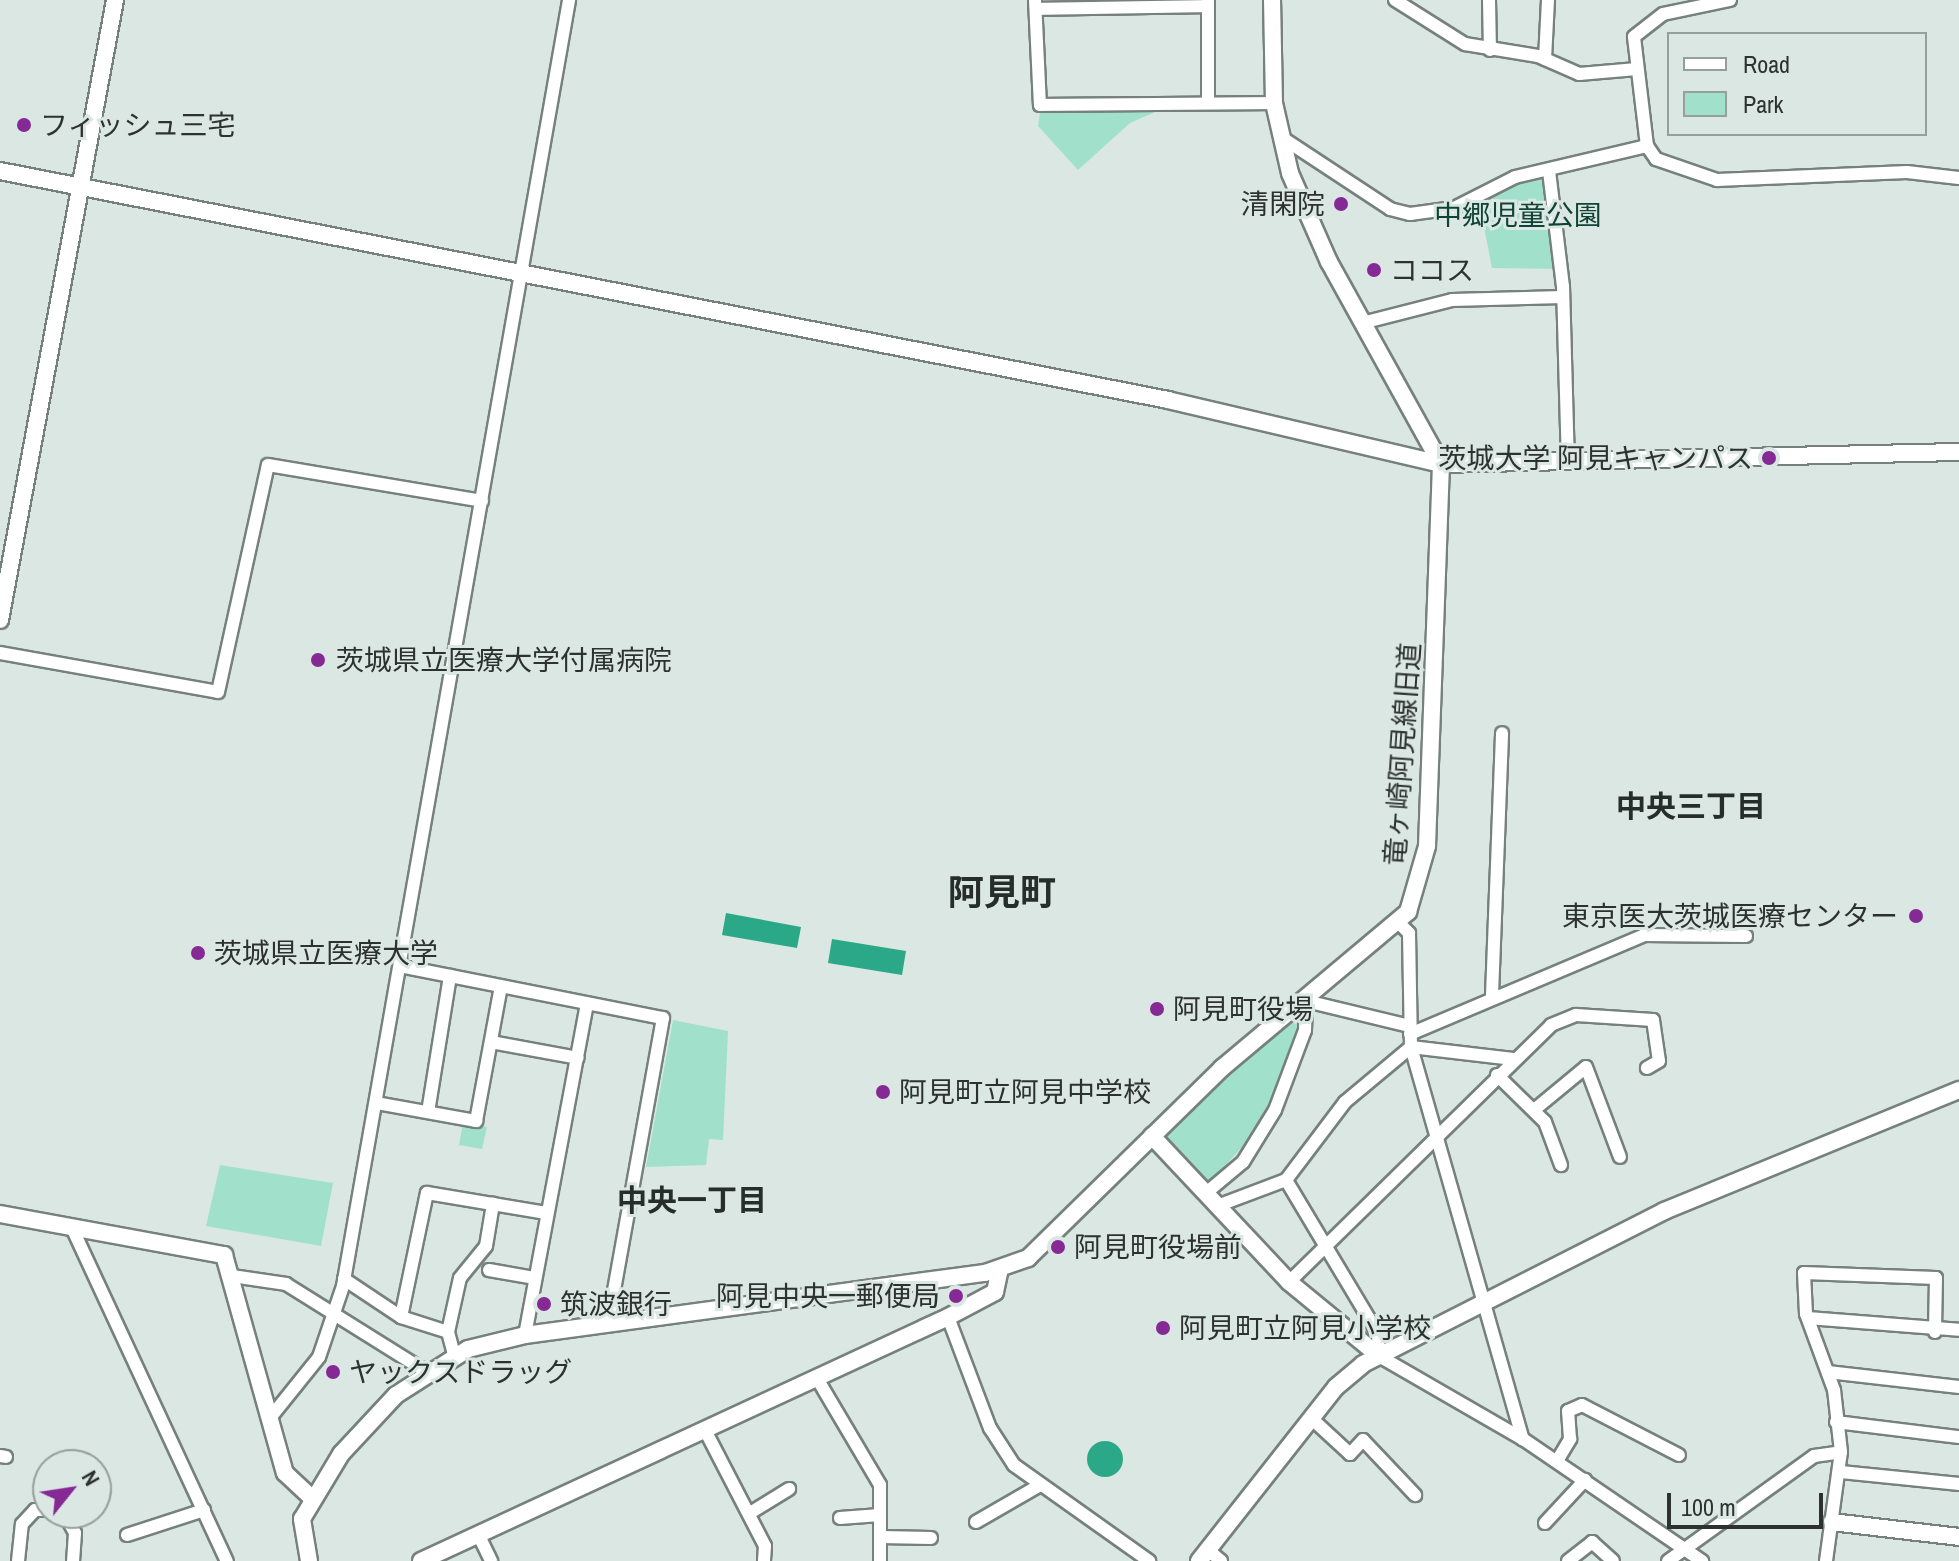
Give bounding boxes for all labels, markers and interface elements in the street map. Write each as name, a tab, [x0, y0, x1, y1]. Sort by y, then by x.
legend	[1667, 32, 1927, 136]
text: Road	[1743, 48, 1790, 80]
text: Park	[1743, 88, 1783, 120]
place label: フィッシュ三宅	[40, 108, 236, 142]
marker: フィッシュ三宅	[15, 116, 33, 134]
place label: 清閑院	[1241, 187, 1325, 221]
marker: 清閑院	[1332, 195, 1350, 213]
park label: 中郷児童公園	[1434, 198, 1602, 232]
place label: ココス	[1390, 253, 1474, 287]
marker: ココス	[1365, 261, 1383, 279]
place label: 茨城大学 阿見キャンパス	[1439, 441, 1753, 475]
marker: 茨城大学 阿見キャンパス	[1760, 449, 1778, 467]
street label: 竜ヶ崎阿見線旧道	[1377, 641, 1427, 867]
place label: 茨城県立医療大学付属病院	[336, 643, 672, 677]
marker: 茨城県立医療大学付属病院	[307, 649, 329, 671]
district label: 中央三丁目	[1616, 788, 1766, 824]
district label: 阿見町	[948, 871, 1056, 915]
place label: 東京医大茨城医療センター	[1562, 899, 1898, 933]
marker: 東京医大茨城医療センター	[1905, 905, 1927, 927]
place label: 茨城県立医療大学	[214, 936, 438, 970]
marker: 茨城県立医療大学	[189, 944, 207, 962]
place label: 阿見町役場	[1173, 992, 1313, 1026]
marker: 阿見町役場	[1148, 1000, 1166, 1018]
place label: 阿見町立阿見中学校	[899, 1075, 1151, 1109]
marker: 阿見町立阿見中学校	[874, 1083, 892, 1101]
district label: 中央一丁目	[617, 1182, 767, 1218]
place label: 阿見町役場前	[1074, 1230, 1242, 1264]
marker: 阿見町役場前	[1049, 1238, 1067, 1256]
place label: 阿見中央一郵便局	[716, 1279, 940, 1313]
place label: 筑波銀行	[560, 1287, 672, 1321]
marker: 阿見中央一郵便局	[947, 1287, 965, 1305]
marker: 筑波銀行	[535, 1295, 553, 1313]
place label: 阿見町立阿見小学校	[1179, 1311, 1431, 1345]
marker: 阿見町立阿見小学校	[1154, 1319, 1172, 1337]
place label: ヤックスドラッグ	[349, 1355, 573, 1389]
marker: ヤックスドラッグ	[324, 1363, 342, 1381]
north arrow	[32, 1449, 112, 1529]
text: N	[75, 1465, 107, 1491]
scale bar	[1671, 1477, 1827, 1527]
text: 100 m	[1681, 1491, 1736, 1523]

